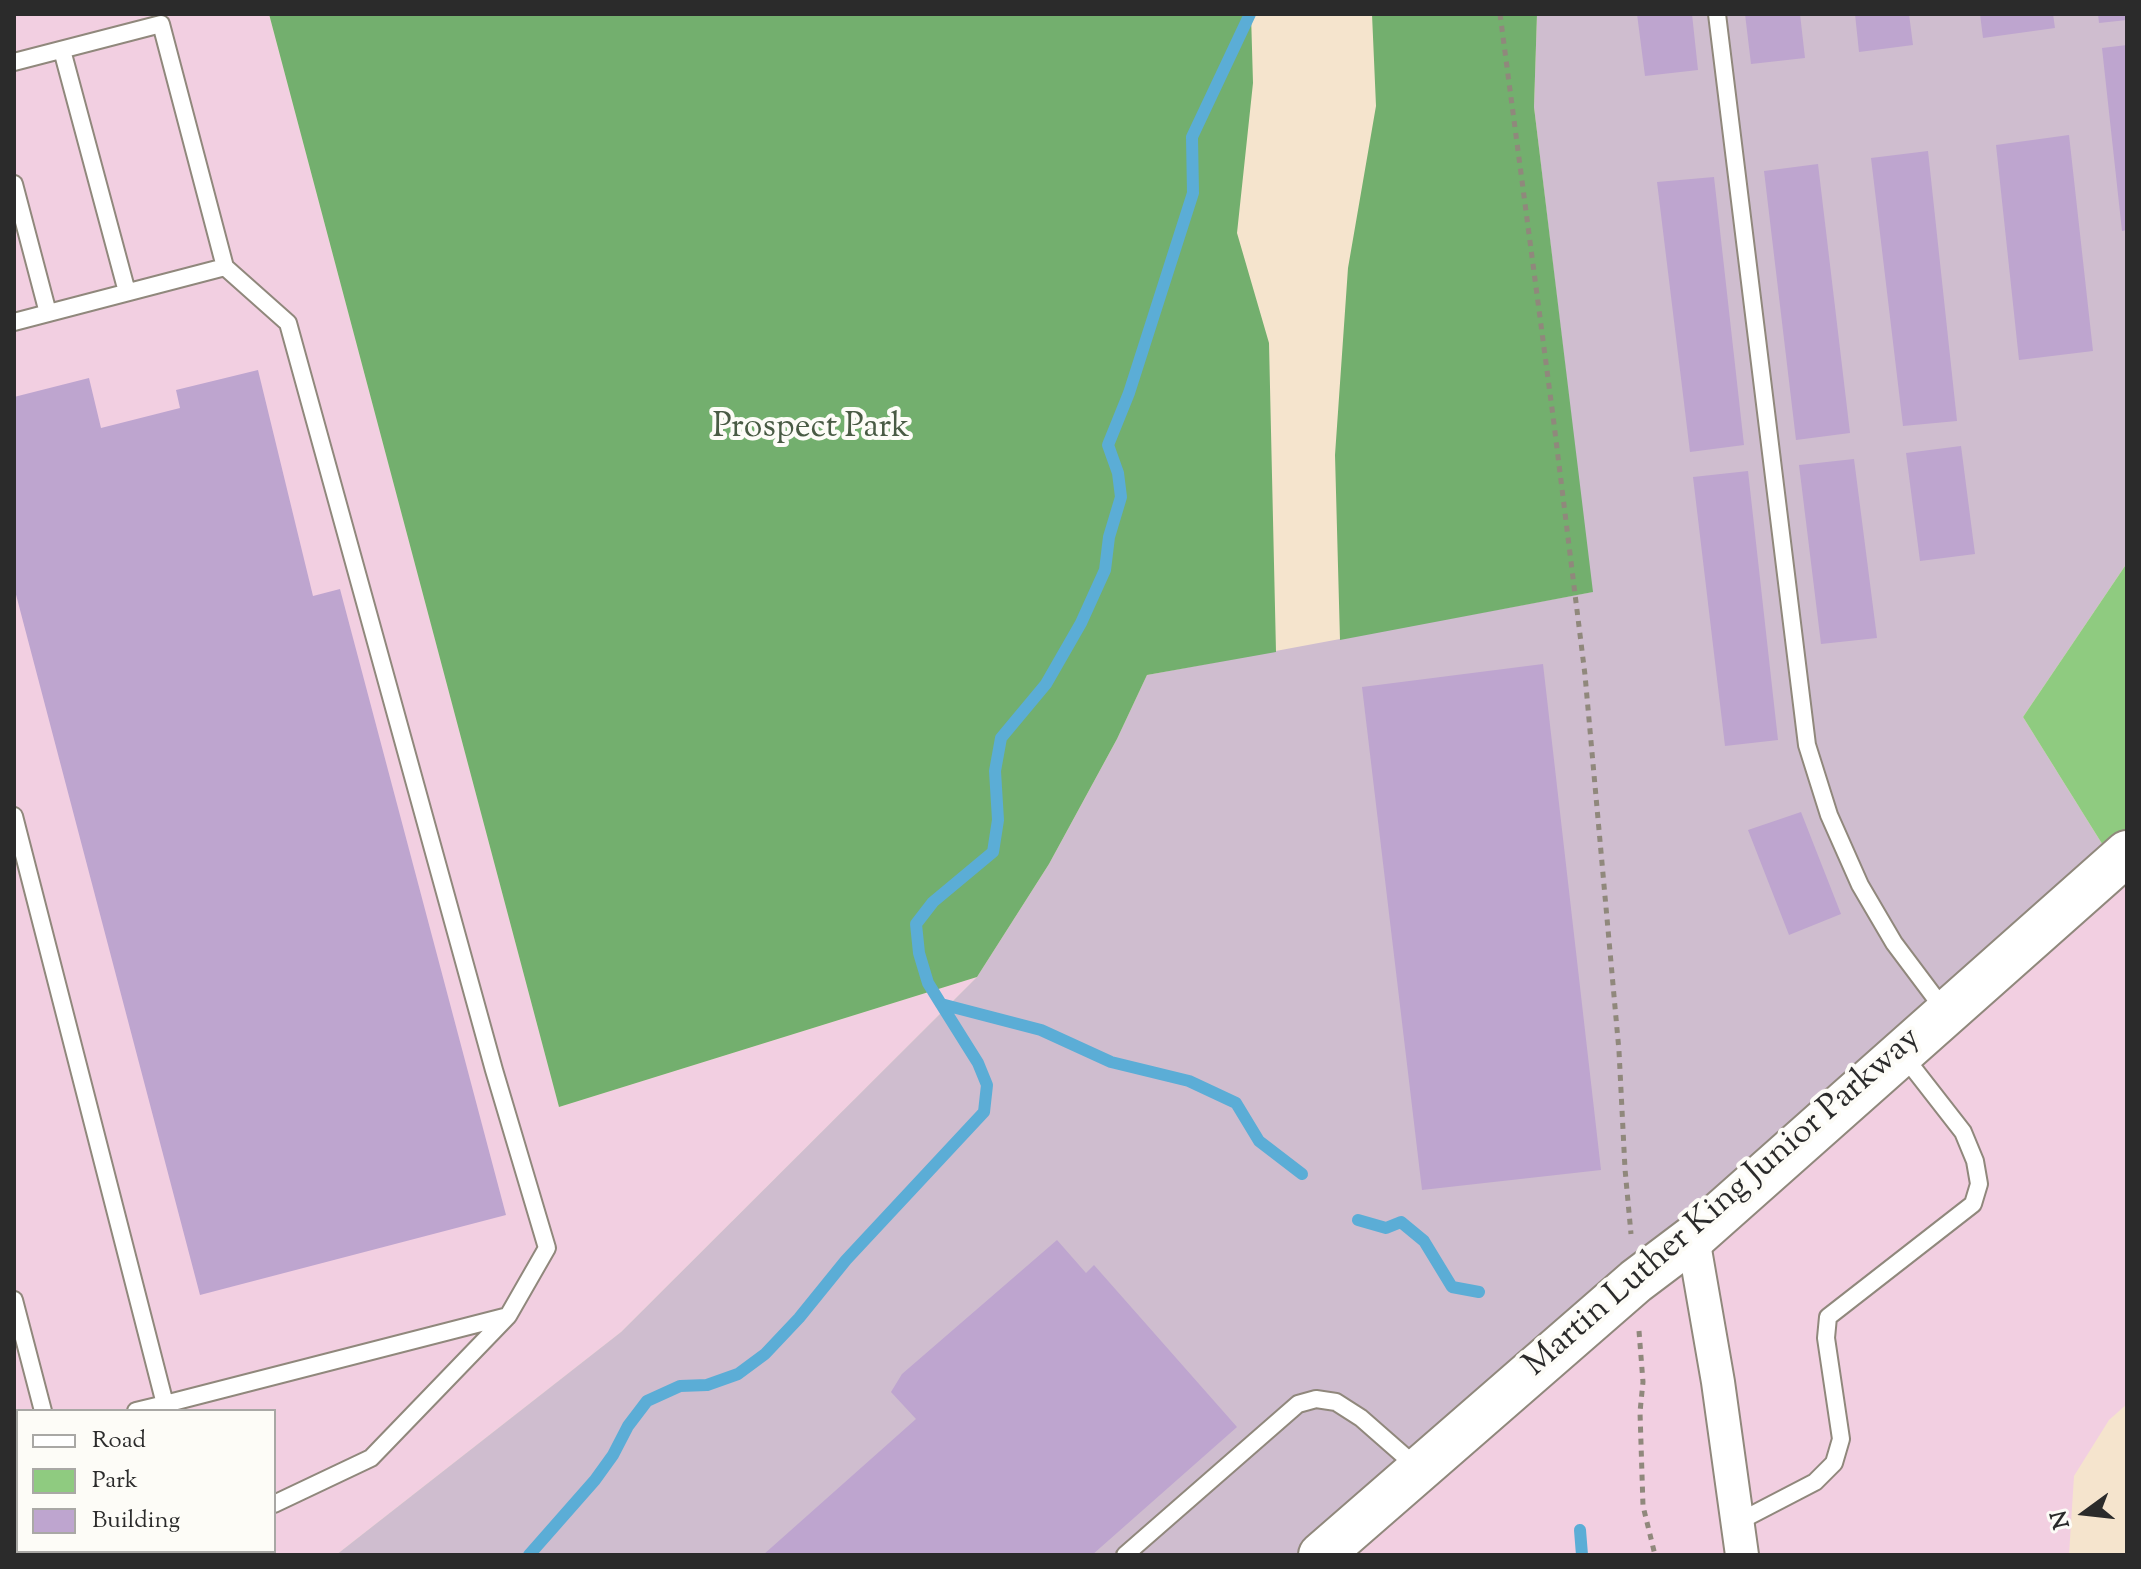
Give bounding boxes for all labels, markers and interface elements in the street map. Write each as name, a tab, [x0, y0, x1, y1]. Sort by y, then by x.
park label: Prospect Park	[712, 410, 910, 450]
street label: Martin Luther King Junior Parkway	[1517, 1021, 1931, 1387]
legend	[16, 1409, 276, 1553]
text: Road	[92, 1424, 146, 1458]
text: Park	[92, 1464, 138, 1498]
north arrow	[2045, 1473, 2125, 1553]
text: Building	[92, 1504, 180, 1538]
text: N	[2044, 1507, 2080, 1532]

